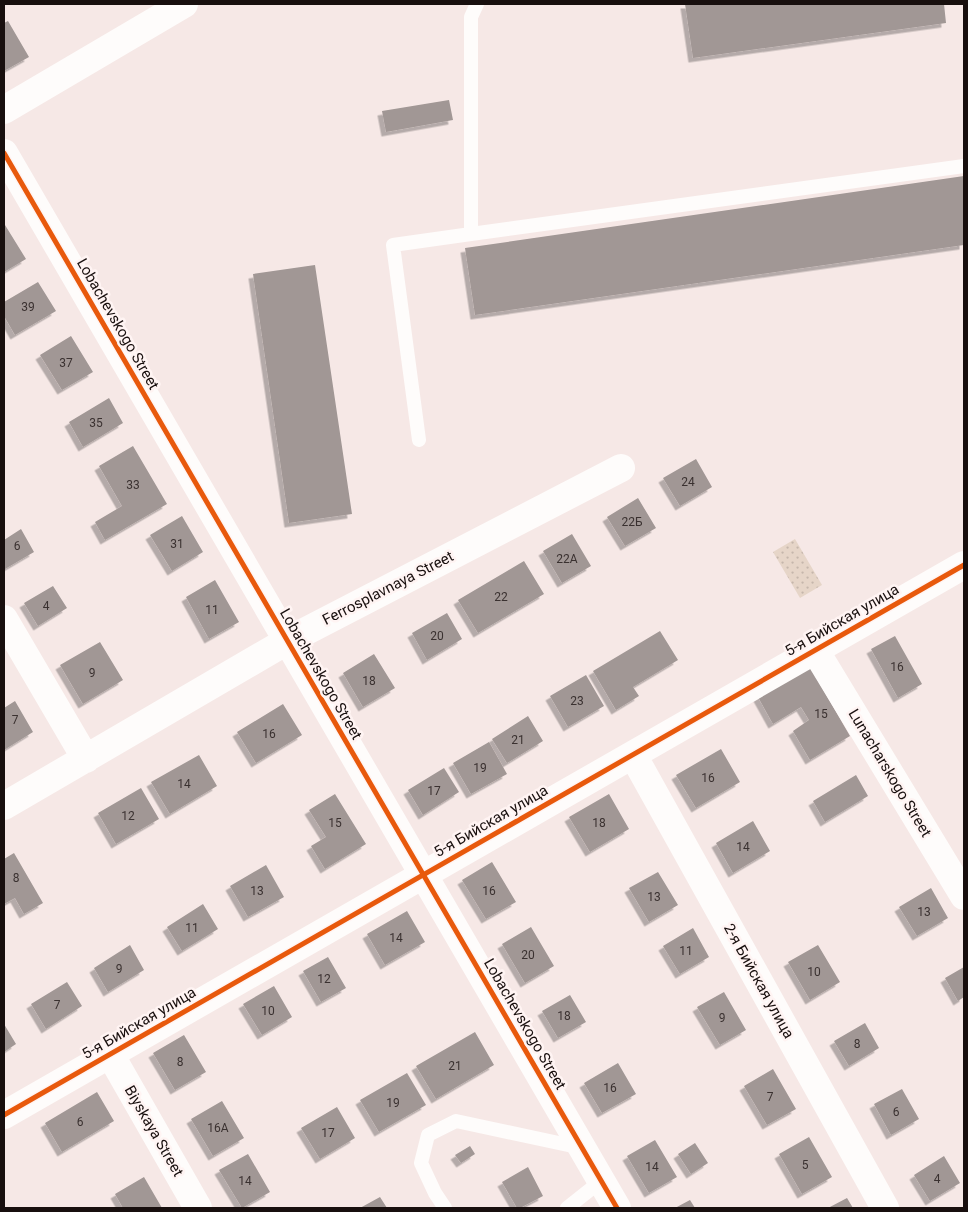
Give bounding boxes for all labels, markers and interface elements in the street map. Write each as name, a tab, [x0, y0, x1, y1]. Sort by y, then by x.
street label: Lobachevskogo Street	[73, 255, 163, 393]
house number: 39	[21, 300, 35, 314]
house number: 37	[59, 356, 73, 370]
house number: 35	[89, 416, 103, 430]
house number: 24	[681, 475, 695, 489]
house number: 33	[126, 478, 140, 492]
house number: 22Б	[621, 515, 643, 529]
house number: 31	[170, 537, 184, 551]
house number: 6	[14, 539, 21, 553]
street label: Ferrosplavnaya Street	[320, 547, 457, 629]
house number: 22А	[556, 552, 578, 566]
street label: 5-я Бийская улица	[782, 580, 902, 660]
house number: 22	[494, 590, 508, 604]
house number: 4	[43, 599, 50, 613]
house number: 11	[205, 603, 219, 617]
street label: Lobachevskogo Street	[276, 605, 366, 743]
house number: 20	[430, 629, 444, 643]
house number: 16	[890, 660, 904, 674]
house number: 9	[89, 666, 95, 680]
house number: 18	[362, 674, 376, 688]
house number: 23	[570, 694, 584, 708]
street label: Lunacharskogo Street	[845, 706, 935, 840]
house number: 15	[814, 707, 828, 721]
house number: 7	[12, 713, 19, 727]
house number: 16	[262, 727, 276, 741]
house number: 21	[511, 733, 525, 747]
house number: 19	[473, 761, 487, 775]
house number: 16	[701, 771, 715, 785]
house number: 14	[177, 777, 191, 791]
street label: 5-я Бийская улица	[431, 781, 551, 861]
house number: 17	[427, 784, 441, 798]
house number: 12	[121, 809, 135, 823]
house number: 15	[328, 816, 342, 830]
house number: 18	[592, 816, 606, 830]
house number: 14	[736, 840, 750, 854]
house number: 8	[13, 871, 20, 885]
house number: 13	[250, 884, 264, 898]
house number: 16	[482, 884, 496, 898]
house number: 13	[647, 890, 661, 904]
house number: 13	[917, 905, 931, 919]
street label: 2-я Бийская улица	[720, 920, 798, 1042]
house number: 11	[185, 921, 199, 935]
house number: 14	[389, 931, 403, 945]
house number: 11	[679, 944, 693, 958]
house number: 20	[521, 948, 535, 962]
street label: Lobachevskogo Street	[480, 955, 570, 1093]
house number: 9	[116, 962, 122, 976]
house number: 10	[807, 965, 821, 979]
house number: 12	[317, 972, 331, 986]
street label: 5-я Бийская улица	[79, 983, 199, 1063]
house number: 7	[54, 998, 61, 1012]
house number: 10	[261, 1004, 275, 1018]
house number: 18	[557, 1009, 571, 1023]
house number: 9	[719, 1011, 725, 1025]
house number: 8	[854, 1037, 861, 1051]
house number: 8	[177, 1055, 184, 1069]
house number: 21	[448, 1059, 462, 1073]
house number: 16	[603, 1081, 617, 1095]
street label: Biyskaya Street	[121, 1082, 187, 1180]
house number: 7	[767, 1090, 774, 1104]
house number: 19	[386, 1096, 400, 1110]
house number: 6	[893, 1105, 900, 1119]
house number: 6	[77, 1115, 84, 1129]
house number: 16А	[207, 1121, 229, 1135]
house number: 17	[321, 1126, 335, 1140]
house number: 5	[802, 1158, 809, 1172]
house number: 14	[645, 1160, 659, 1174]
house number: 4	[934, 1172, 941, 1186]
house number: 14	[238, 1174, 252, 1188]

